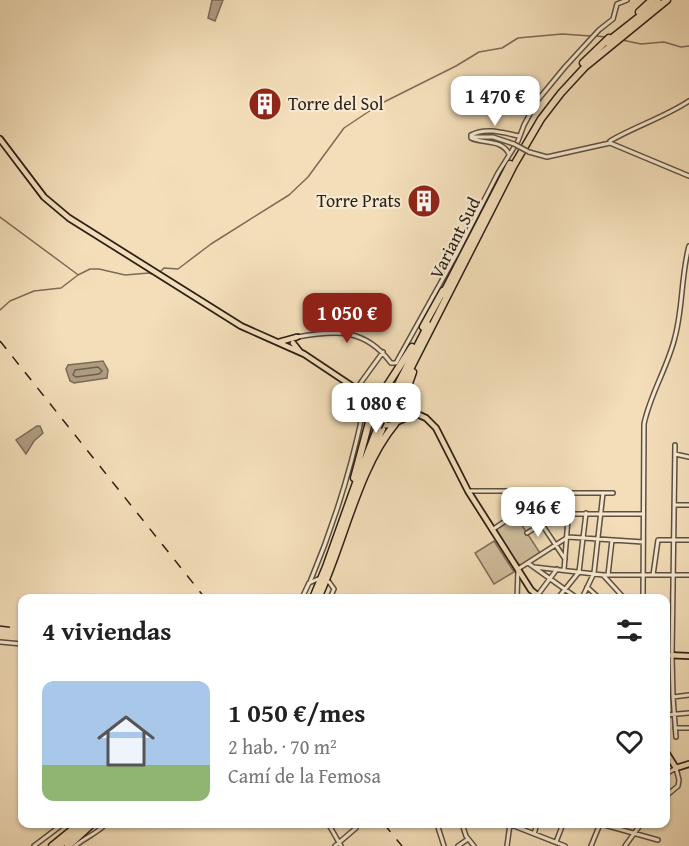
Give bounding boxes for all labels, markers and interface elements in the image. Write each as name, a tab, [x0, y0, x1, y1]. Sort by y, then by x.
pin: 1 470 €	[440, 76, 550, 127]
text: 1 470 €	[465, 81, 525, 110]
building icon: Torre del Sol	[247, 86, 283, 122]
place label: Torre del Sol	[288, 90, 384, 117]
building icon: Torre Prats	[406, 183, 442, 219]
place label: Torre Prats	[317, 187, 401, 214]
street label: Variant Sud	[422, 192, 487, 283]
pin: 1 050 €	[292, 293, 402, 344]
text: 1 050 €	[317, 298, 377, 327]
pin: 1 080 €	[321, 383, 431, 434]
text: 1 080 €	[346, 388, 406, 417]
pin: 946 €	[496, 487, 580, 538]
text: 946 €	[515, 492, 561, 521]
text: 4 viviendas	[42, 611, 172, 650]
icon: filters	[613, 614, 646, 647]
text: 1 050 €/mes	[228, 693, 365, 732]
icon: home	[90, 705, 162, 777]
icon: heart	[613, 725, 646, 758]
text: 2 hab. · 70 m²	[228, 732, 337, 761]
text: Camí de la Femosa	[228, 761, 381, 790]

